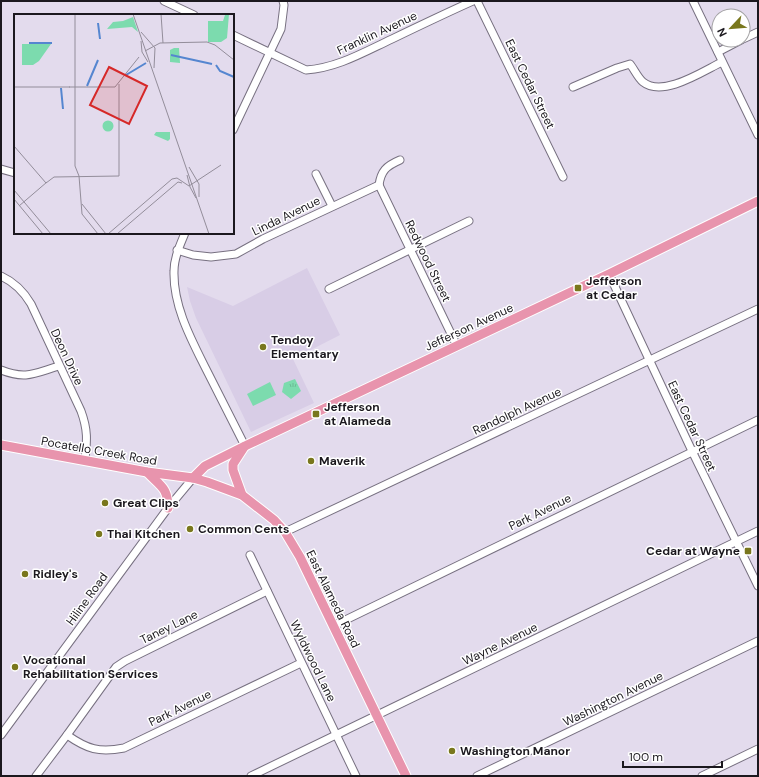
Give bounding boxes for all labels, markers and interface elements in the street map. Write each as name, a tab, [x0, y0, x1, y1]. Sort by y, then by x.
street label: Franklin Avenue	[334, 7, 420, 59]
north arrow	[711, 8, 751, 48]
inset map	[14, 14, 234, 234]
text: N	[714, 26, 730, 39]
street label: East Cedar Street	[501, 36, 559, 132]
street label: Linda Avenue	[249, 192, 323, 239]
street label: Redwood Street	[401, 217, 455, 305]
place label: Jefferson at Cedar	[586, 273, 642, 303]
marker: Jefferson at Cedar	[573, 283, 583, 293]
street label: Jefferson Avenue	[422, 299, 516, 355]
street label: Deon Drive	[47, 326, 87, 388]
place label: Tendoy Elementary	[271, 332, 339, 362]
marker: Tendoy Elementary	[258, 342, 268, 352]
street label: East Cedar Street	[664, 378, 720, 474]
street label: Randolph Avenue	[470, 383, 564, 439]
place label: Jefferson at Alameda	[324, 399, 391, 429]
marker: Jefferson at Alameda	[311, 409, 321, 419]
street label: Pocatello Creek Road	[40, 433, 158, 469]
place label: Maverik	[319, 453, 365, 469]
marker: Maverik	[306, 456, 316, 466]
street label: Park Avenue	[506, 490, 574, 534]
place label: Great Clips	[113, 495, 179, 511]
marker: Great Clips	[100, 498, 110, 508]
place label: Common Cents	[198, 521, 289, 537]
marker: Common Cents	[185, 524, 195, 534]
place label: Thai Kitchen	[107, 526, 180, 542]
marker: Thai Kitchen	[94, 529, 104, 539]
place label: Cedar at Wayne	[646, 543, 740, 559]
marker: Cedar at Wayne	[743, 546, 753, 556]
street label: East Alameda Road	[302, 547, 364, 651]
place label: Ridley's	[33, 566, 78, 582]
marker: Ridley's	[20, 569, 30, 579]
street label: Hiline Road	[62, 569, 112, 629]
street label: Taney Lane	[138, 606, 201, 648]
street label: Wyldwood Lane	[286, 618, 340, 705]
street label: Wayne Avenue	[460, 619, 540, 669]
place label: Vocational Rehabilitation Services	[23, 652, 158, 682]
marker: Vocational Rehabilitation Services	[10, 662, 20, 672]
street label: Washington Avenue	[560, 668, 666, 730]
street label: Park Avenue	[146, 686, 214, 730]
place label: Washington Manor	[460, 743, 570, 759]
scale bar	[623, 743, 722, 769]
marker: Washington Manor	[447, 746, 457, 756]
text: 100 m	[629, 749, 663, 765]

